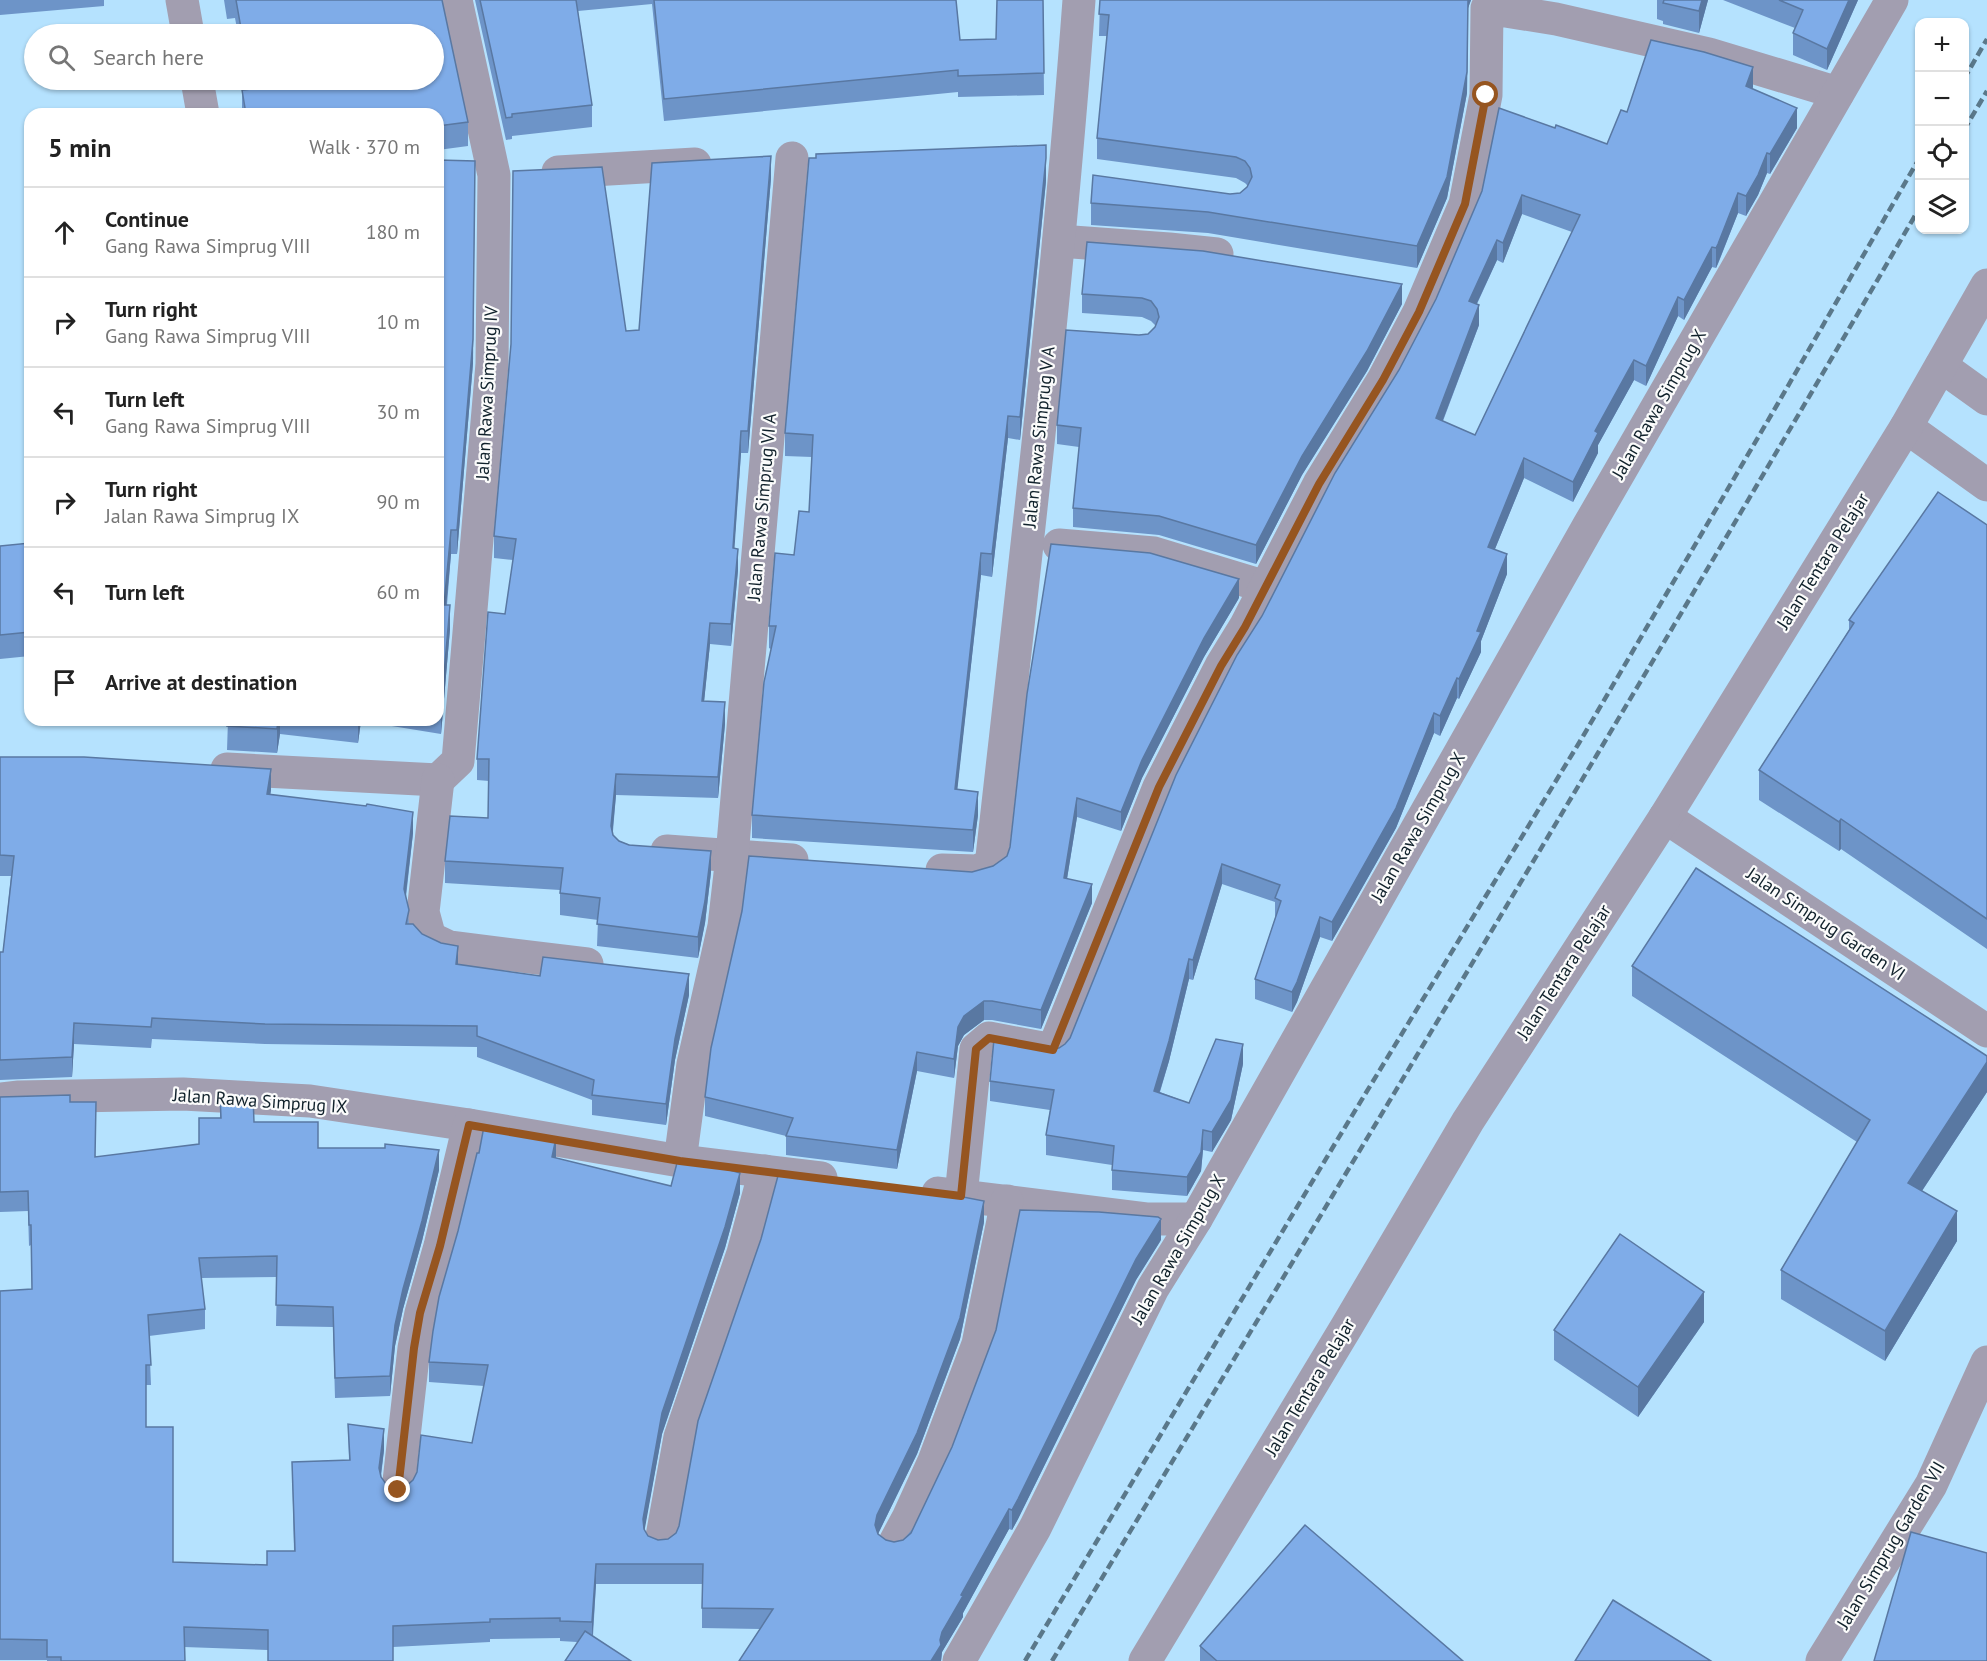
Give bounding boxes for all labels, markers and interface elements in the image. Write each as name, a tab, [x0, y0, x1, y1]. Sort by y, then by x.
map controls	[1915, 18, 1969, 234]
button: +	[1915, 18, 1969, 72]
search box	[24, 24, 444, 90]
icon: search	[45, 41, 78, 74]
text: Search here	[93, 43, 204, 71]
button: −	[1915, 72, 1969, 126]
route start	[1472, 81, 1498, 107]
button: locate	[1915, 126, 1969, 180]
text: 5 min	[48, 131, 111, 164]
text: Walk · 370 m	[309, 134, 420, 160]
button: layers	[1915, 180, 1969, 234]
text: Continue	[105, 205, 189, 233]
icon: ahead	[48, 216, 81, 249]
text: 180 m	[366, 219, 420, 245]
text: Gang Rawa Simprug VIII	[105, 233, 311, 259]
text: Turn right	[105, 295, 197, 323]
street label: Jalan Rawa Simprug IV	[470, 305, 503, 481]
icon: right	[48, 306, 81, 339]
text: 10 m	[377, 309, 420, 335]
text: Gang Rawa Simprug VIII	[105, 323, 311, 349]
street label: Jalan Rawa Simprug X	[1606, 325, 1711, 484]
street label: Jalan Rawa Simprug V A	[1017, 345, 1060, 530]
text: Turn left	[105, 385, 185, 413]
icon: left	[48, 396, 81, 429]
text: 30 m	[377, 399, 420, 425]
street label: Jalan Rawa Simprug VI A	[742, 412, 781, 603]
text: Gang Rawa Simprug VIII	[105, 413, 311, 439]
text: Turn right	[105, 475, 197, 503]
icon: right	[48, 486, 81, 519]
street label: Jalan Tentara Pelajar	[1771, 488, 1874, 634]
text: 90 m	[377, 489, 420, 515]
text: Jalan Rawa Simprug IX	[105, 503, 299, 529]
icon: left	[48, 576, 81, 609]
text: Turn left	[105, 578, 185, 606]
text: 60 m	[377, 579, 420, 605]
icon: arrive	[48, 666, 81, 699]
text: Arrive at destination	[105, 668, 297, 696]
street label: Jalan Rawa Simprug X	[1365, 748, 1470, 907]
street label: Jalan Simprug Garden VI	[1742, 861, 1910, 985]
street label: Jalan Tentara Pelajar	[1511, 900, 1616, 1045]
street label: Jalan Rawa Simprug IX	[171, 1083, 348, 1118]
street label: Jalan Rawa Simprug X	[1125, 1170, 1230, 1329]
street label: Jalan Tentara Pelajar	[1259, 1314, 1360, 1461]
street label: Jalan Simprug Garden VII	[1831, 1457, 1950, 1634]
route end	[384, 1476, 410, 1502]

